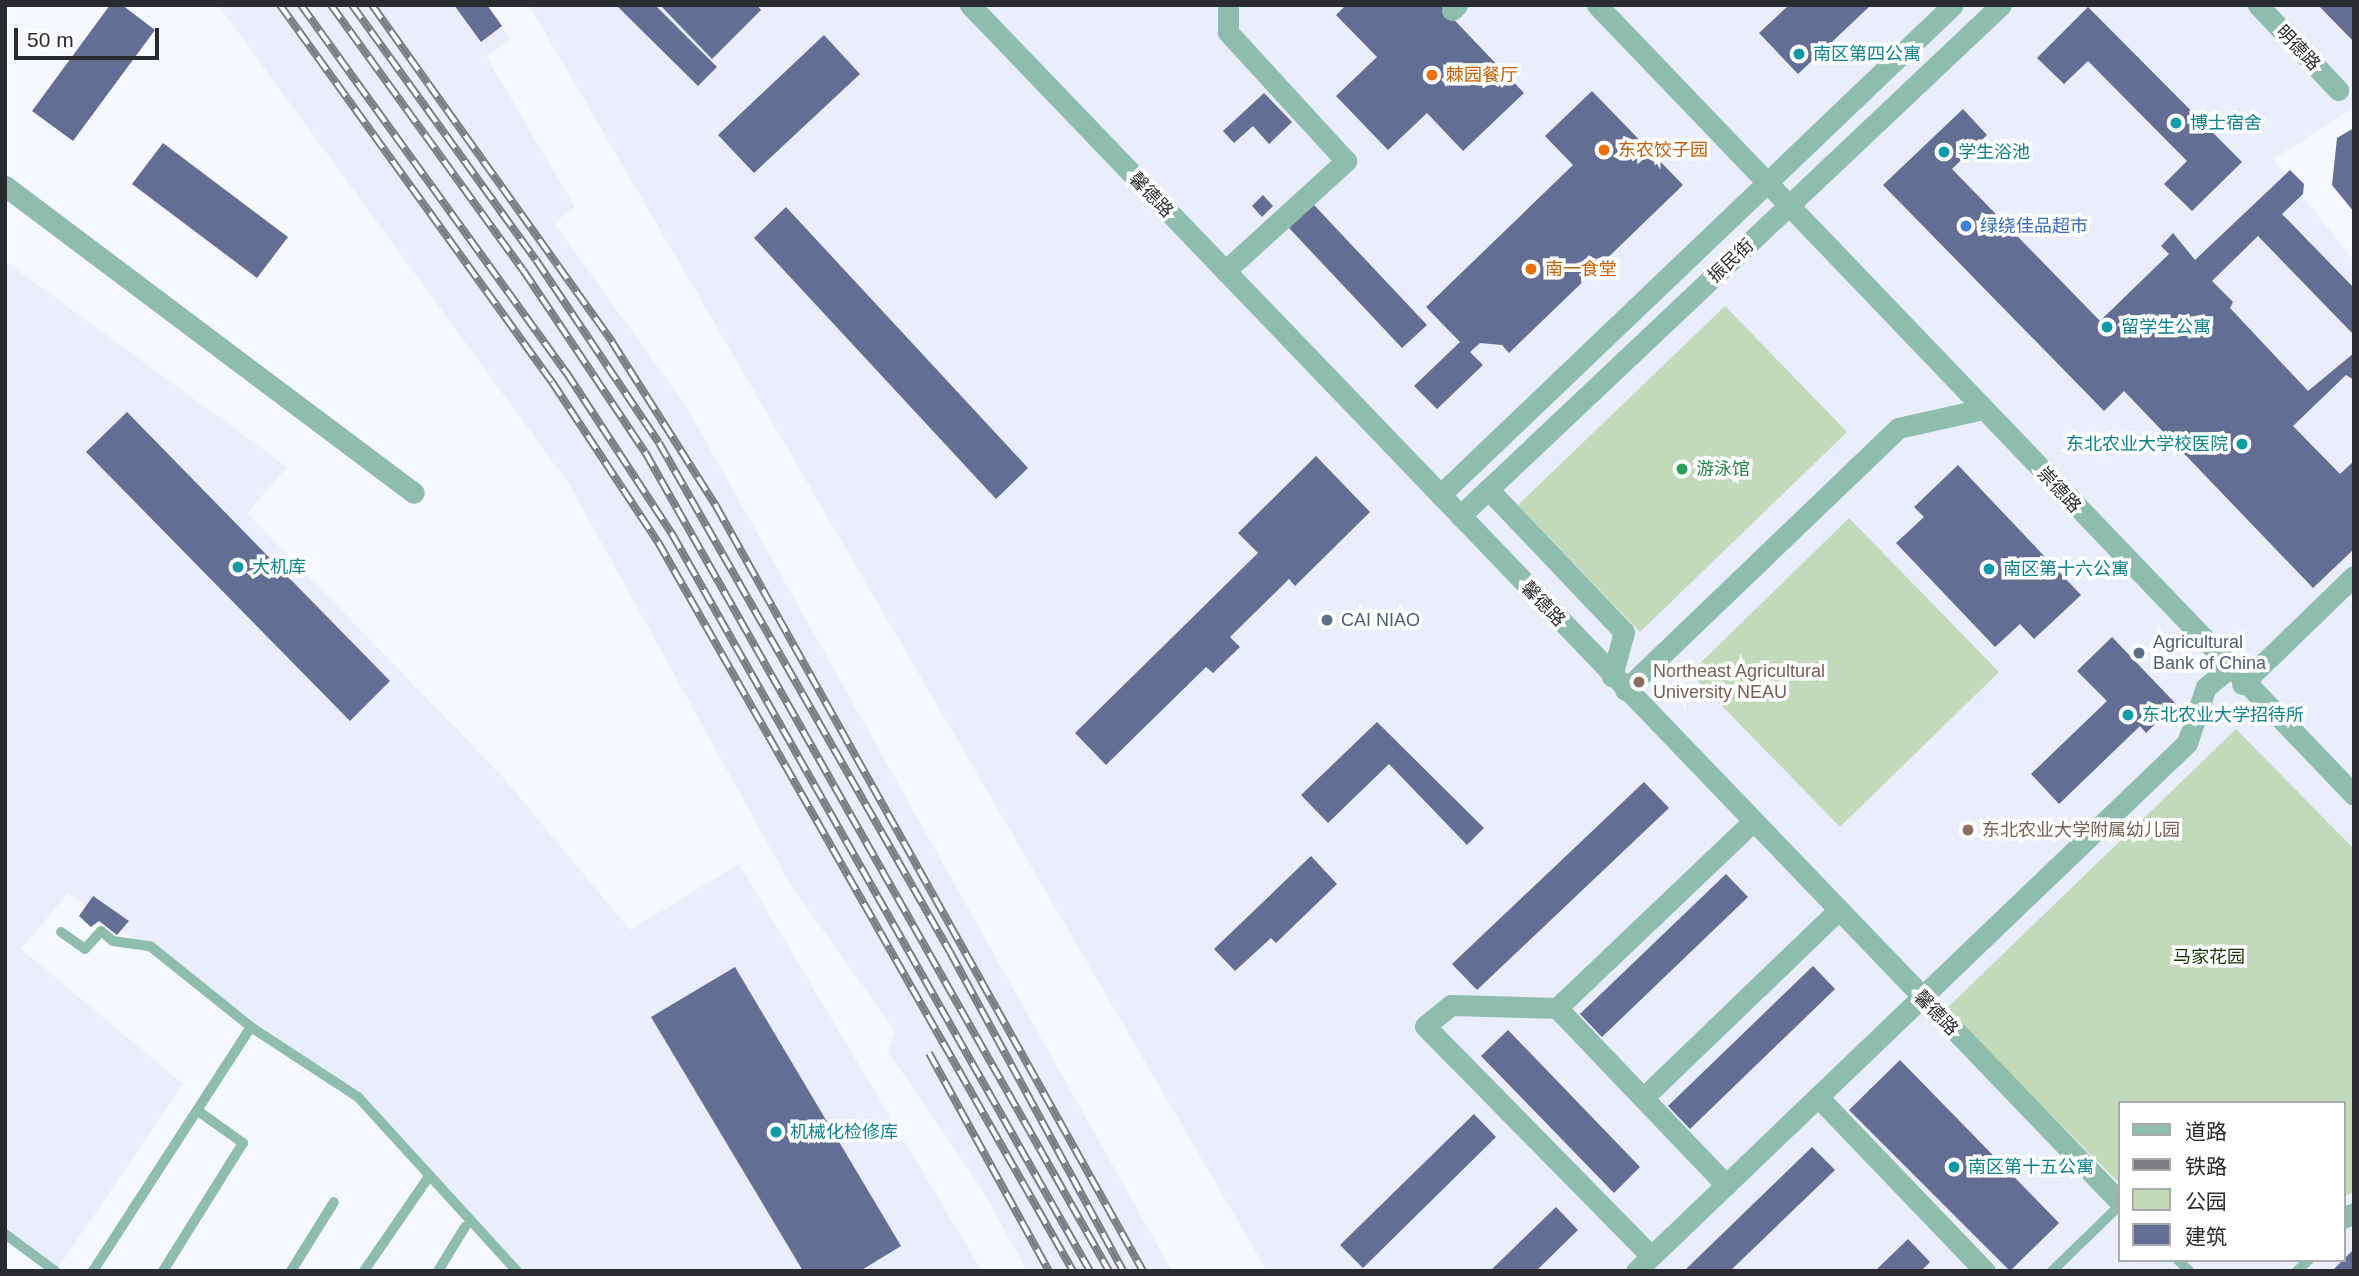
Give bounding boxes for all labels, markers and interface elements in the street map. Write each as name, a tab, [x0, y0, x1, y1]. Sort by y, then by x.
scale bar	[18, 14, 163, 58]
street label: 明德路	[2271, 21, 2325, 75]
text: 50 m	[27, 28, 74, 51]
place label: 南区第四公寓	[1813, 43, 1921, 65]
marker: 南区第四公寓	[1791, 46, 1807, 62]
place label: 棘园餐厅	[1446, 64, 1518, 86]
marker: 棘园餐厅	[1424, 67, 1440, 83]
place label: 博士宿舍	[2190, 112, 2262, 134]
marker: 博士宿舍	[2168, 115, 2184, 131]
place label: 东农饺子园	[1618, 139, 1708, 161]
place label: 学生浴池	[1958, 141, 2030, 163]
marker: 东农饺子园	[1596, 142, 1612, 158]
marker: 学生浴池	[1936, 144, 1952, 160]
street label: 馨德路	[1124, 168, 1178, 222]
place label: 绿绕佳品超市	[1980, 215, 2088, 237]
marker: 绿绕佳品超市	[1958, 218, 1974, 234]
street label: 振民街	[1704, 235, 1758, 287]
place label: 南一食堂	[1545, 258, 1617, 280]
marker: 南一食堂	[1523, 261, 1539, 277]
place label: 留学生公寓	[2121, 316, 2211, 338]
marker: 留学生公寓	[2099, 319, 2115, 335]
place label: 东北农业大学校医院	[2066, 433, 2228, 455]
marker: 东北农业大学校医院	[2234, 436, 2250, 452]
place label: 游泳馆	[1696, 458, 1750, 480]
marker: 游泳馆	[1674, 461, 1690, 477]
street label: 崇德路	[2033, 463, 2085, 517]
place label: 大机库	[252, 556, 306, 578]
place label: 南区第十六公寓	[2003, 558, 2129, 580]
marker: 大机库	[230, 559, 246, 575]
marker: 南区第十六公寓	[1981, 561, 1997, 577]
street label: 馨德路	[1516, 577, 1570, 631]
place label: CAI NIAO	[1341, 609, 1420, 631]
marker: CAI NIAO	[1319, 612, 1335, 628]
place label: Agricultural Bank of China	[2153, 632, 2266, 674]
marker: Agricultural Bank of China	[2131, 645, 2147, 661]
place label: Northeast Agricultural University NEAU	[1653, 661, 1826, 704]
marker: Northeast Agricultural University NEAU	[1631, 674, 1647, 690]
place label: 东北农业大学招待所	[2142, 704, 2304, 726]
marker: 东北农业大学招待所	[2120, 707, 2136, 723]
place label: 东北农业大学附属幼儿园	[1982, 819, 2180, 841]
marker: 东北农业大学附属幼儿园	[1960, 822, 1976, 838]
park label: 马家花园	[2173, 946, 2245, 968]
street label: 馨德路	[1909, 986, 1963, 1040]
legend	[2118, 1101, 2345, 1262]
text: 道路	[2185, 1120, 2227, 1143]
place label: 机械化检修库	[790, 1121, 898, 1143]
marker: 机械化检修库	[768, 1124, 784, 1140]
text: 铁路	[2185, 1155, 2227, 1178]
place label: 南区第十五公寓	[1968, 1156, 2094, 1178]
marker: 南区第十五公寓	[1946, 1159, 1962, 1175]
text: 公园	[2185, 1190, 2227, 1213]
text: 建筑	[2185, 1225, 2227, 1248]

